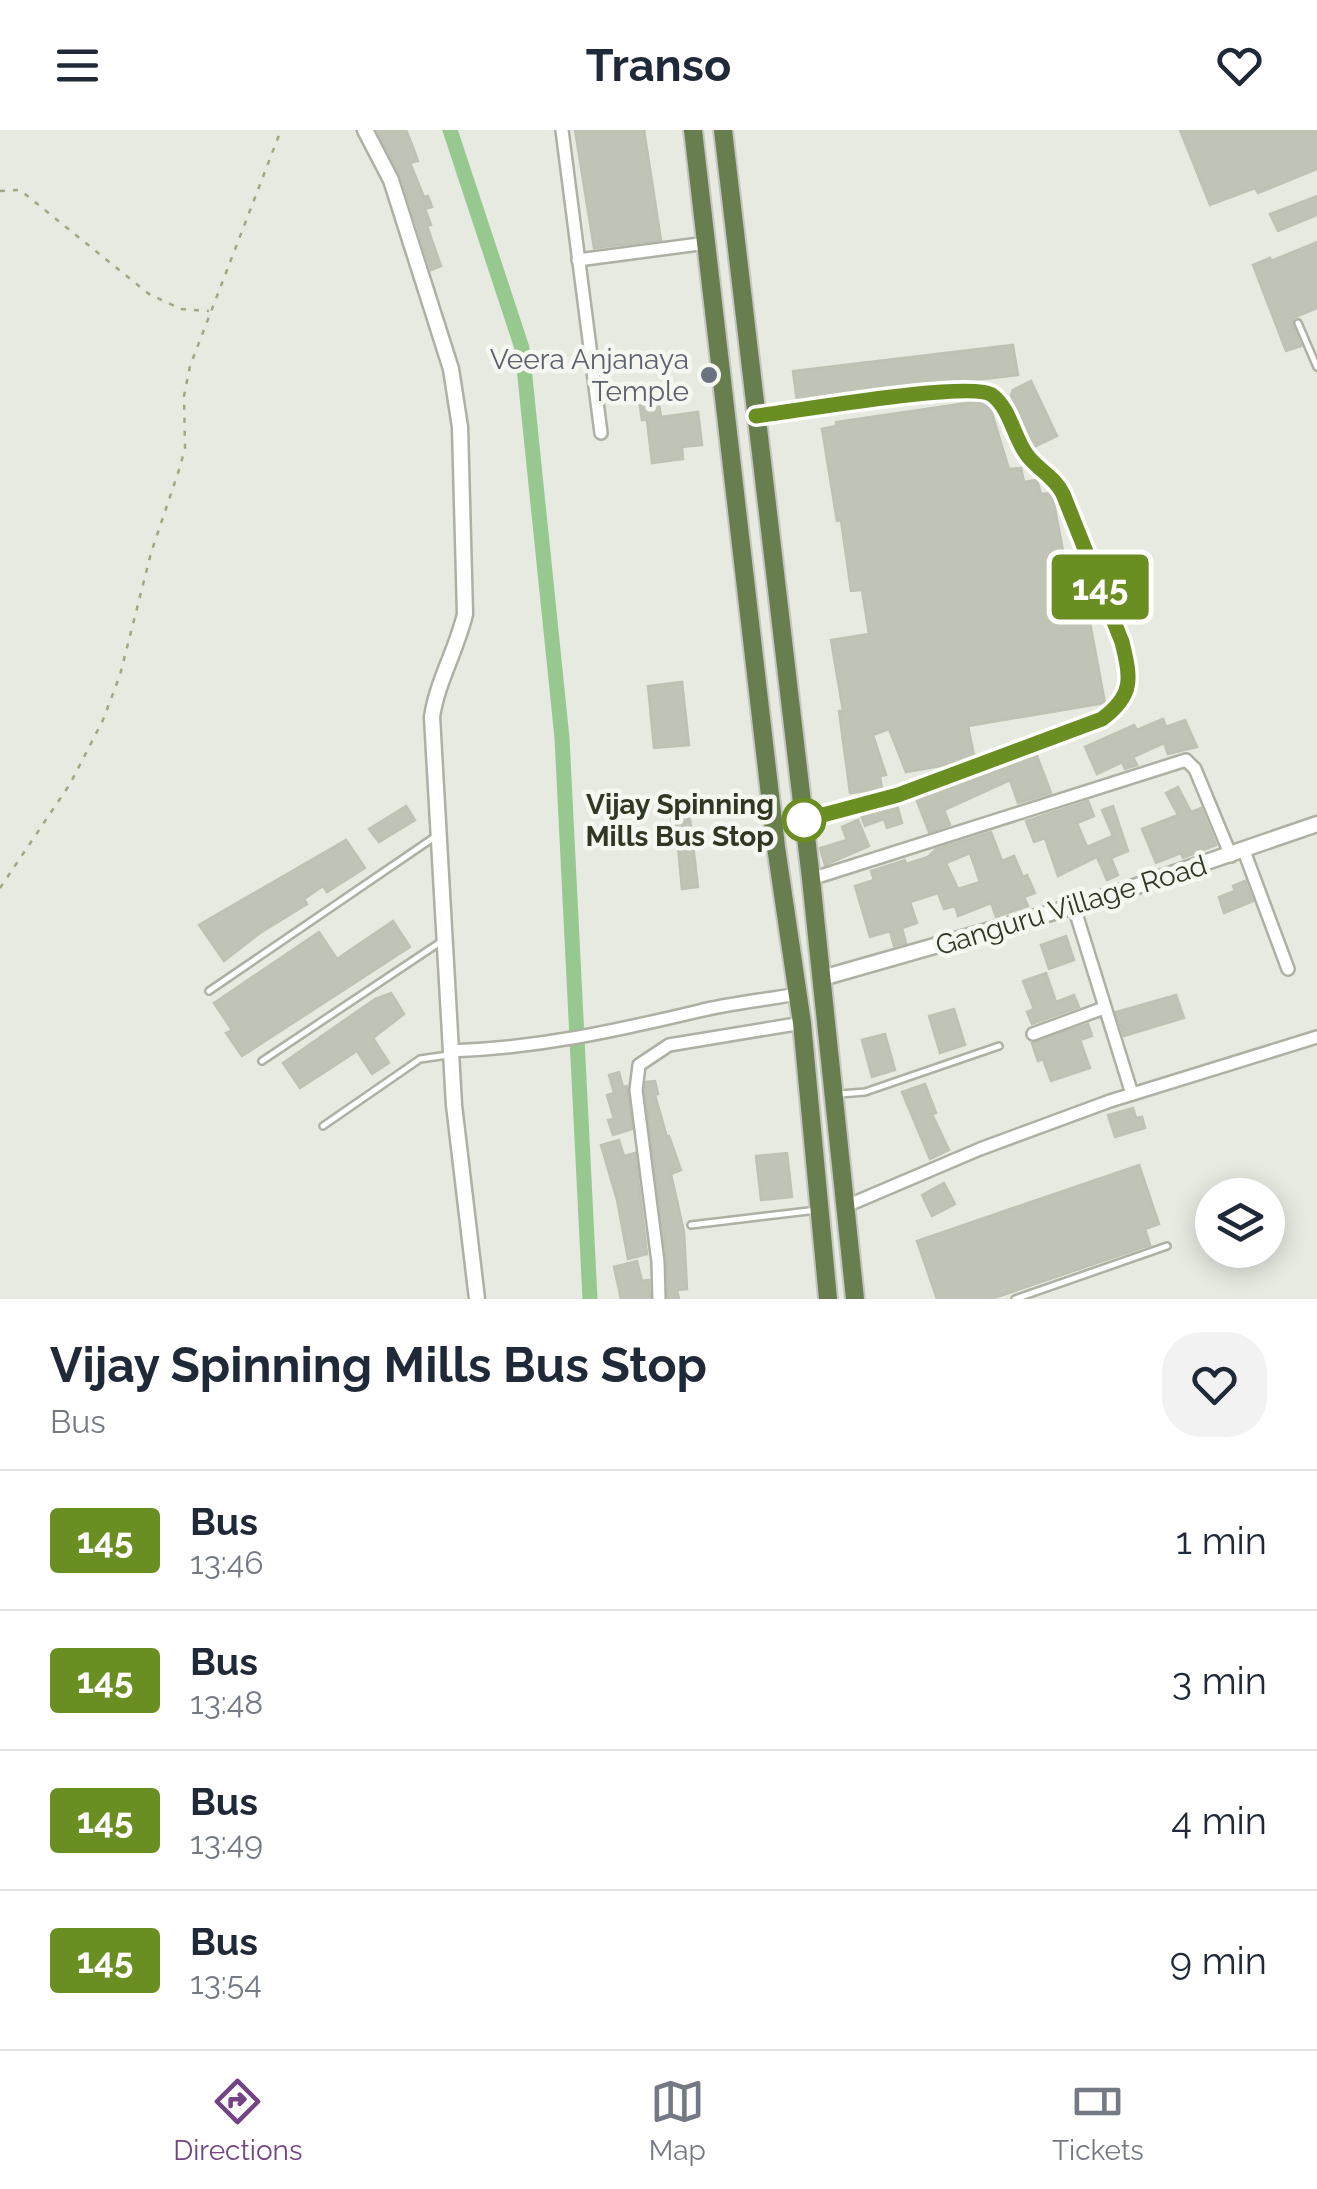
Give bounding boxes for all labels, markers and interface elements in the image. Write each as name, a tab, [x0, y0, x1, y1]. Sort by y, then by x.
icon: menu	[50, 38, 105, 93]
icon: heart	[1212, 38, 1267, 93]
text: Transo	[586, 39, 731, 92]
place label: Veera Anjanaya Temple	[490, 343, 689, 408]
marker: Veera Anjanaya Temple	[698, 364, 720, 386]
line badge: 145	[1042, 554, 1158, 620]
text: 145	[1072, 567, 1128, 608]
place label: Vijay Spinning Mills Bus Stop	[585, 788, 774, 853]
marker: Vijay Spinning Mills Bus Stop	[783, 799, 825, 841]
street label: Ganguru Village Road	[932, 848, 1211, 962]
map controls	[1195, 1178, 1285, 1268]
button: layers	[1195, 1178, 1285, 1268]
button: heart	[1162, 1332, 1267, 1437]
text: Vijay Spinning Mills Bus Stop	[50, 1337, 707, 1393]
text: Bus	[50, 1403, 106, 1440]
text: Bus	[190, 1499, 258, 1544]
text: 1 min	[1176, 1518, 1267, 1563]
text: 145	[77, 1520, 133, 1561]
text: 13:46	[190, 1544, 264, 1581]
text: Bus	[190, 1639, 258, 1684]
text: 3 min	[1172, 1658, 1267, 1703]
text: 145	[77, 1660, 133, 1701]
text: 13:48	[190, 1684, 263, 1721]
text: Bus	[190, 1779, 258, 1824]
text: 4 min	[1171, 1798, 1267, 1843]
text: 145	[77, 1800, 133, 1841]
text: 13:49	[190, 1824, 263, 1861]
text: Bus	[190, 1919, 258, 1964]
text: 9 min	[1170, 1938, 1267, 1983]
text: 145	[77, 1940, 133, 1981]
text: 13:54	[190, 1964, 262, 2001]
tab: Directions	[173, 2074, 302, 2167]
tab: Map	[649, 2074, 706, 2167]
tab: Tickets	[1052, 2074, 1144, 2167]

